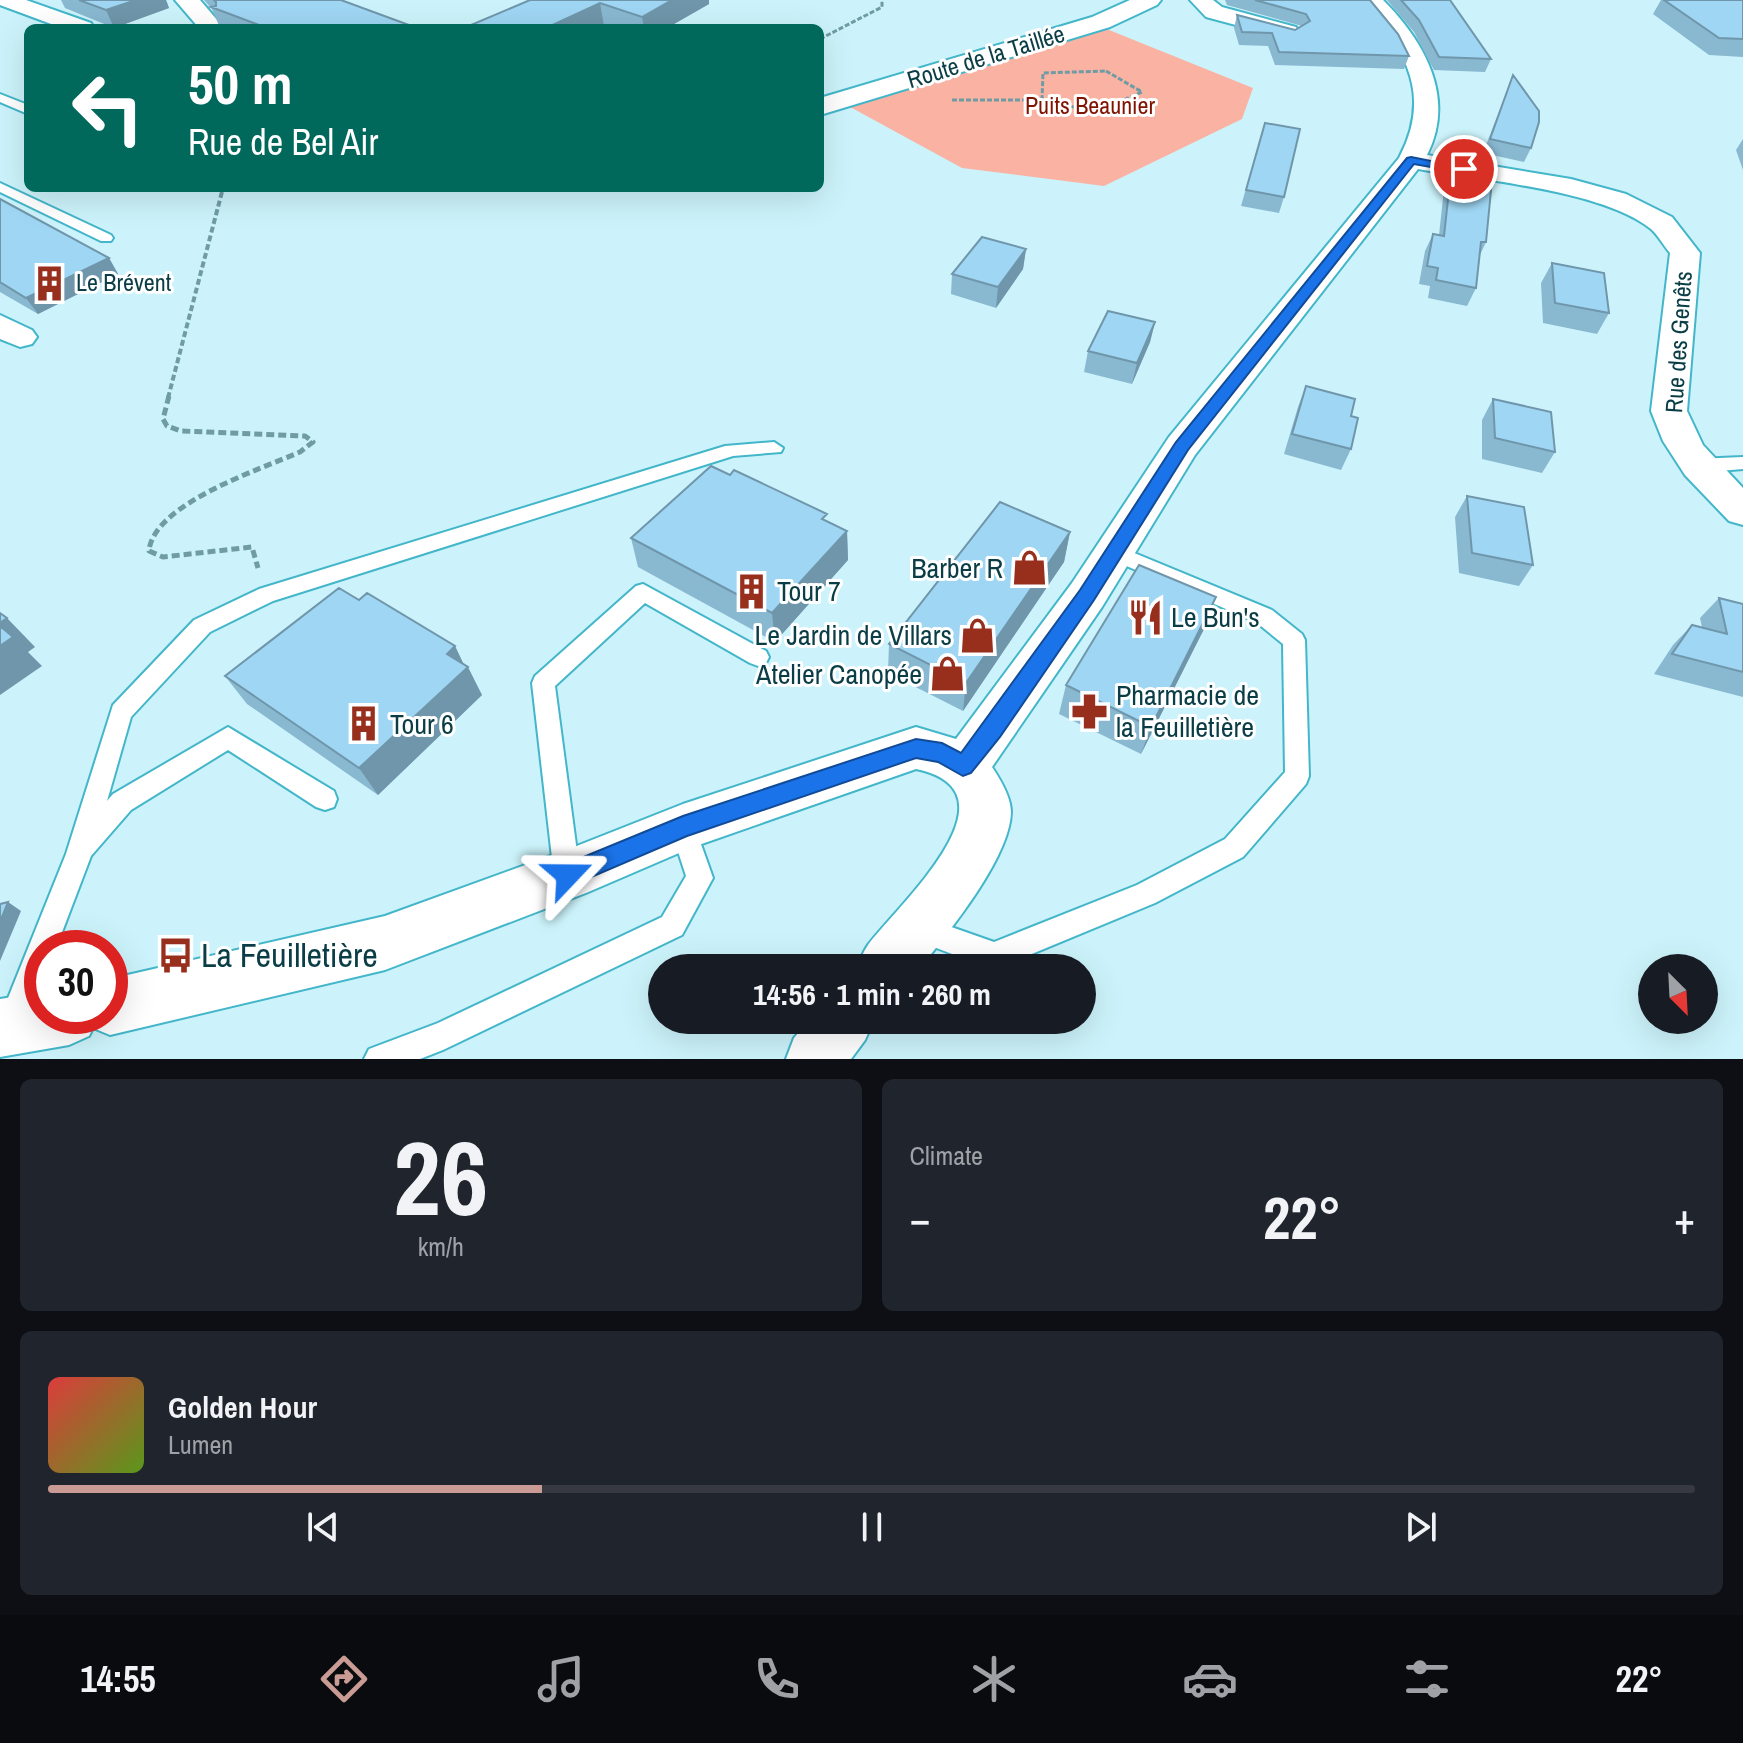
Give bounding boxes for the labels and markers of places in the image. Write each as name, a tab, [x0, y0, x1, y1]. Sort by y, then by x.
pin	[1430, 135, 1498, 203]
building icon: Le Brévent	[31, 264, 69, 302]
place label: Le Brévent	[76, 266, 172, 298]
place label: Barber R	[911, 549, 1003, 587]
shop icon: Barber R	[1010, 549, 1048, 587]
building icon: Tour 7	[732, 572, 770, 610]
place label: Tour 7	[777, 572, 841, 610]
restaurant icon: Le Bun's	[1126, 598, 1164, 636]
place label: Le Bun's	[1171, 598, 1260, 636]
place label: Le Jardin de Villars	[755, 616, 952, 654]
shop icon: Le Jardin de Villars	[959, 616, 997, 654]
place label: Atelier Canopée	[755, 655, 922, 693]
shop icon: Atelier Canopée	[929, 655, 967, 693]
place label: Pharmacie de la Feuilletière	[1116, 676, 1259, 746]
pharmacy icon: Pharmacie de la Feuilletière	[1071, 692, 1109, 730]
building icon: Tour 6	[345, 705, 383, 743]
place label: Tour 6	[390, 705, 454, 743]
place label: La Feuilletière	[201, 932, 378, 978]
bus stop icon: La Feuilletière	[156, 936, 194, 974]

